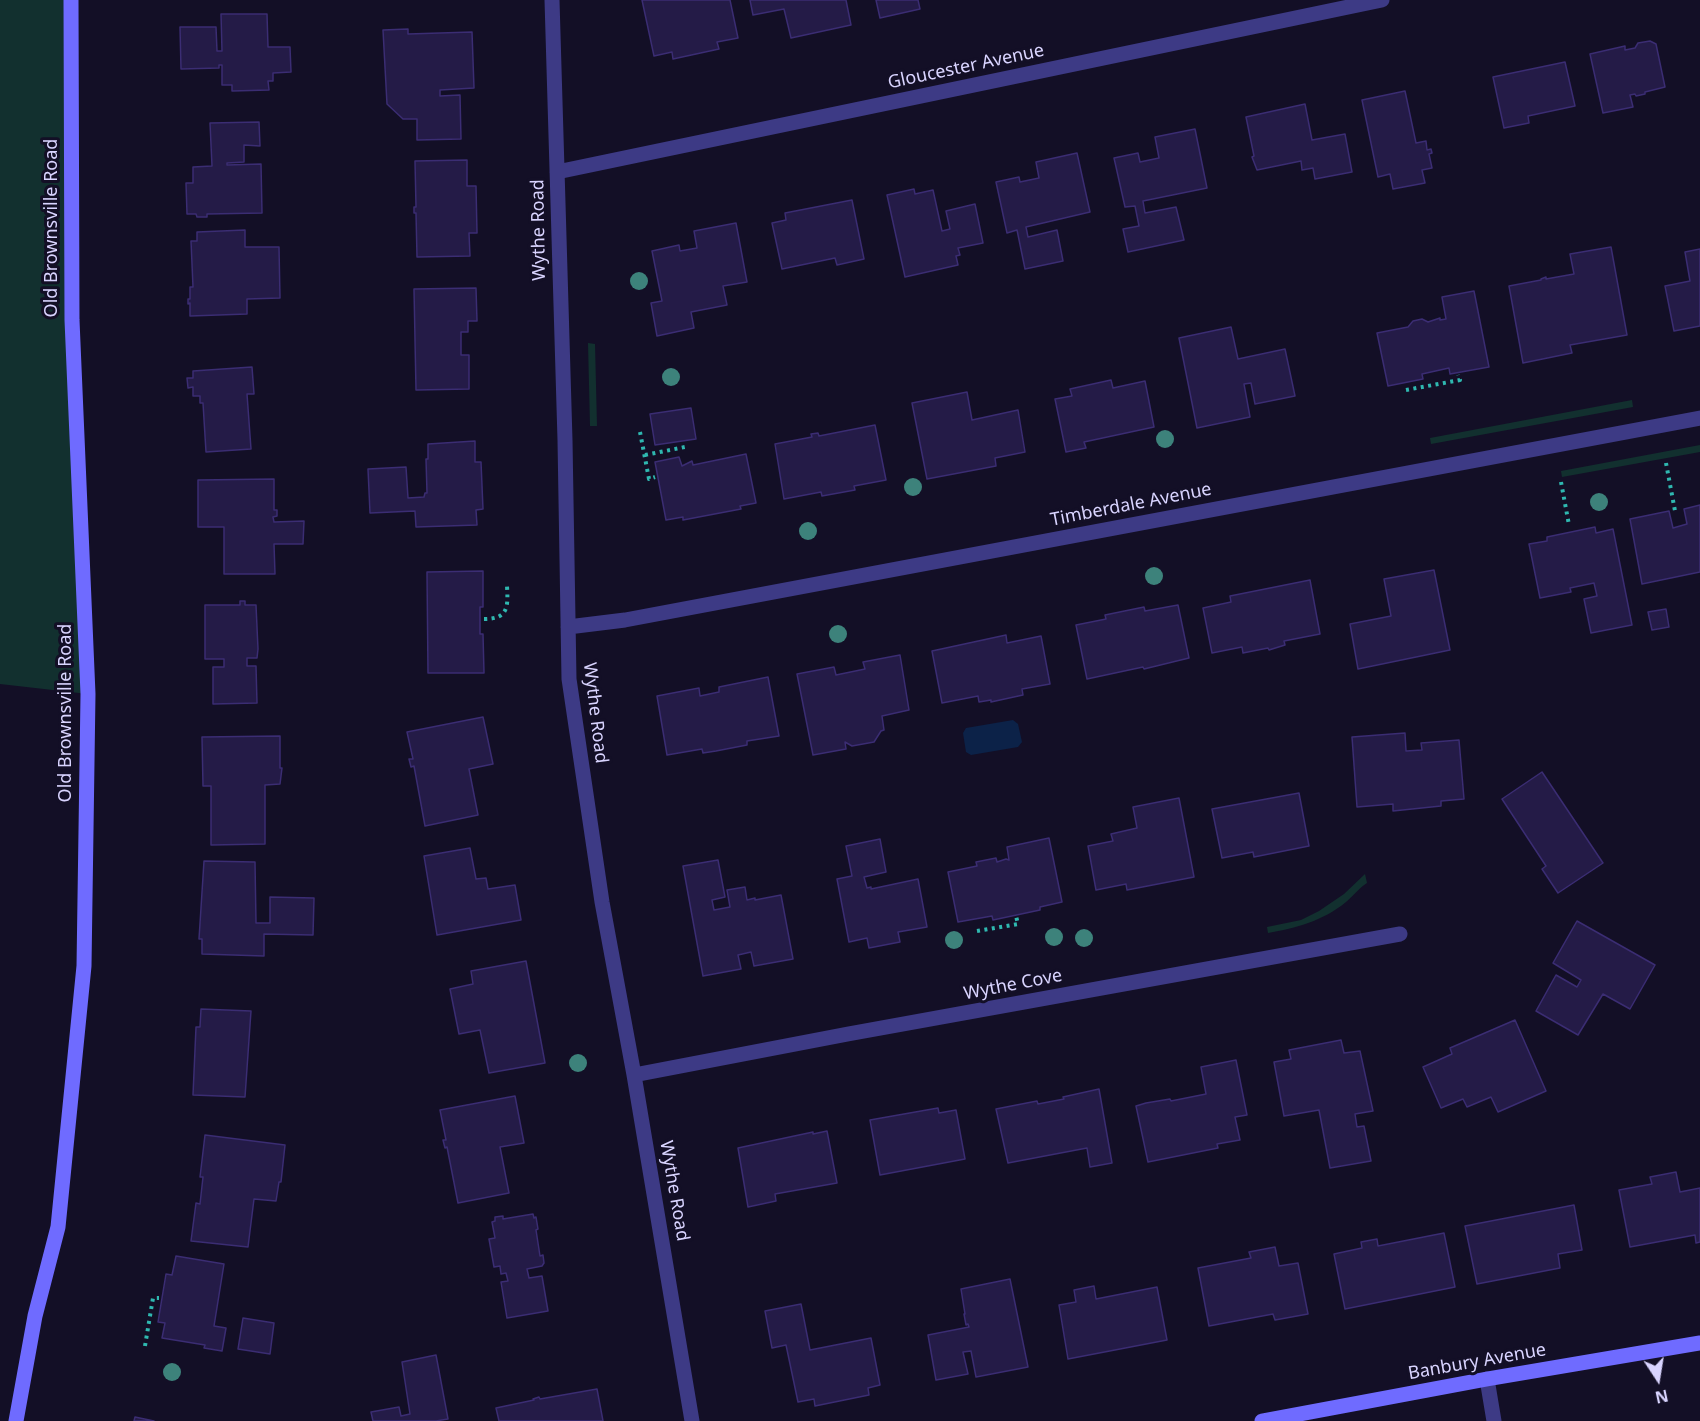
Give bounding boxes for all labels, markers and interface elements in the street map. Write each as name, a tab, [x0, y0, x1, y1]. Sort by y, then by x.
street label: Gloucester Avenue	[886, 40, 1046, 94]
street label: Old Brownsville Road	[41, 139, 63, 317]
street label: Wythe Road	[527, 179, 551, 281]
street label: Timberdale Avenue	[1049, 479, 1213, 531]
street label: Old Brownsville Road	[55, 624, 77, 802]
street label: Wythe Road	[578, 661, 612, 765]
street label: Wythe Cove	[962, 965, 1064, 1005]
street label: Wythe Road	[655, 1139, 693, 1243]
street label: Banbury Avenue	[1406, 1339, 1548, 1385]
north arrow	[1628, 1349, 1688, 1409]
text: N	[1653, 1384, 1670, 1409]

